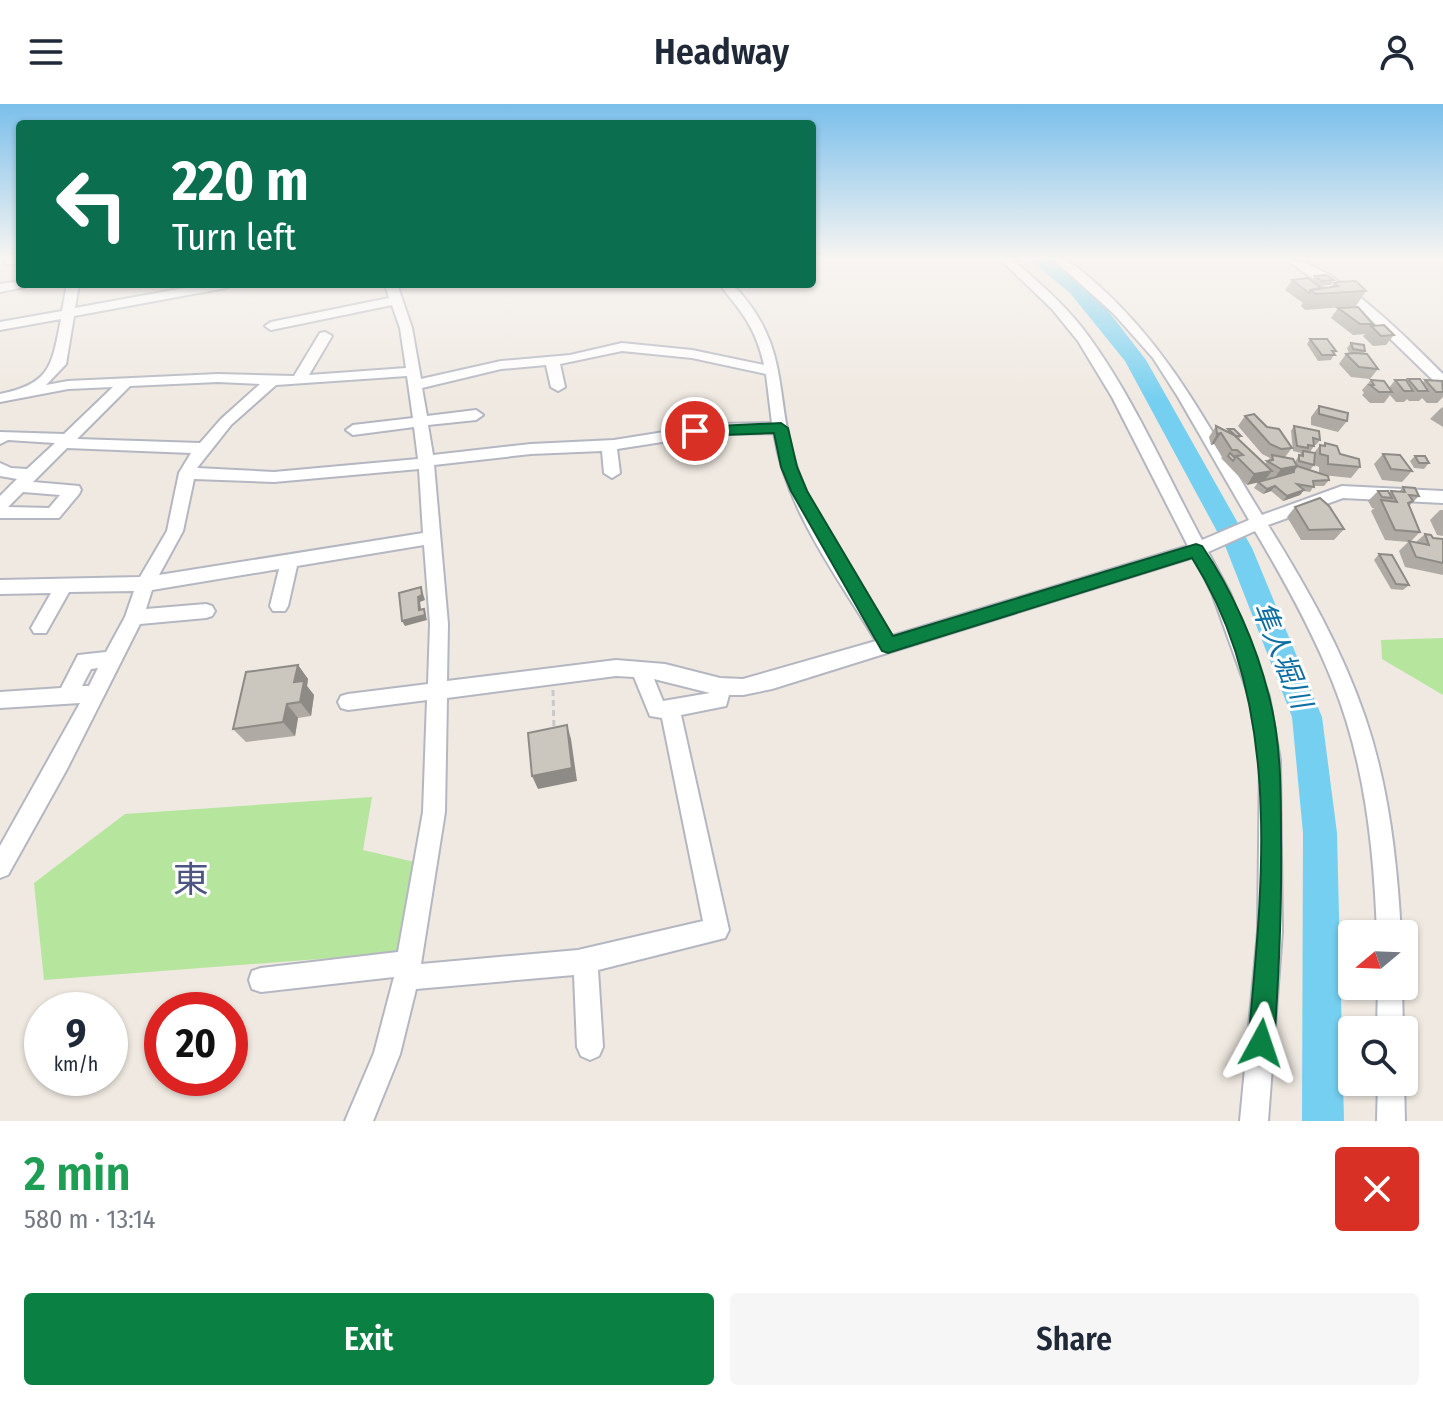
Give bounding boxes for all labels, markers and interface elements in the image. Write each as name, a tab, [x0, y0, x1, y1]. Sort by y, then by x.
icon: menu	[24, 30, 68, 74]
text: Headway	[654, 30, 789, 74]
icon: person	[1375, 30, 1419, 74]
text: 220 m	[172, 148, 309, 215]
icon: left	[40, 152, 144, 256]
text: Turn left	[172, 216, 296, 260]
pin	[661, 397, 729, 465]
icon: arrive	[673, 409, 717, 453]
water label: 隼人堀川	[1246, 597, 1319, 716]
district label: 東	[173, 858, 209, 902]
north arrow	[1338, 920, 1418, 1000]
map controls	[1338, 920, 1418, 1096]
speed limit sign: 20	[144, 992, 248, 1096]
position arrow	[1219, 1001, 1303, 1085]
text: 9	[66, 1010, 86, 1058]
button: search	[1338, 1016, 1418, 1096]
text: km/h	[54, 1052, 98, 1076]
text: 2 min	[24, 1145, 131, 1203]
button: close	[1335, 1147, 1419, 1231]
text: 580 m · 13:14	[24, 1204, 155, 1235]
button: Exit	[24, 1293, 714, 1385]
button: Share	[730, 1293, 1419, 1385]

